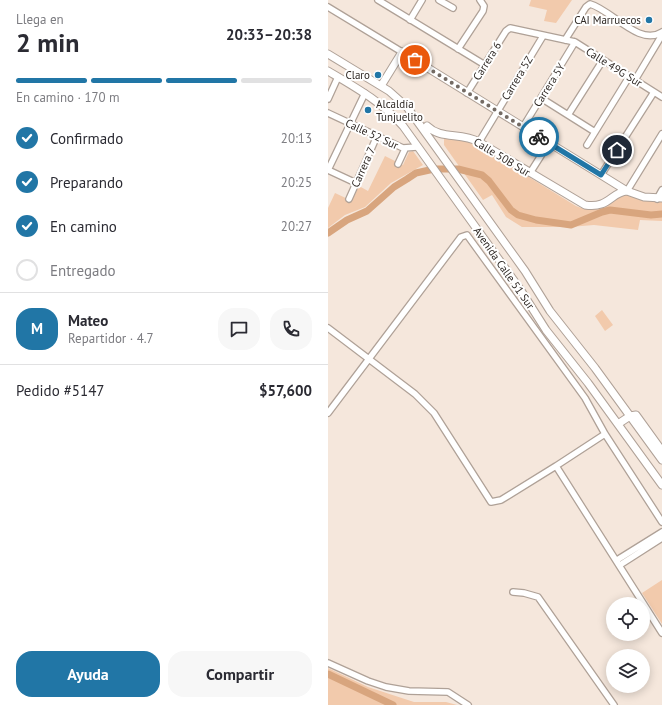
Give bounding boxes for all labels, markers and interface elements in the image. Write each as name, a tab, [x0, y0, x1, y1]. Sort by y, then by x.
text: Llega en	[16, 11, 64, 28]
place label: CAI Marruecos	[574, 13, 641, 27]
marker: CAI Marruecos	[644, 15, 654, 25]
text: 20:33–20:38	[226, 25, 312, 44]
text: 2 min	[16, 26, 79, 59]
street label: Carrera 6	[470, 39, 504, 83]
pin	[398, 43, 432, 77]
street label: Calle 49G Sur	[583, 44, 645, 90]
icon: bag	[404, 49, 426, 71]
street label: Carrera 5Z	[498, 54, 536, 102]
street label: Carrera 5Y	[530, 60, 568, 109]
place label: Claro	[345, 68, 370, 82]
marker: Claro	[373, 70, 383, 80]
text: En camino · 170 m	[16, 89, 120, 106]
place label: Alcaldía Tunjuelito	[376, 97, 423, 124]
marker: Alcaldía Tunjuelito	[363, 105, 373, 115]
street label: Calle 52 Sur	[343, 116, 401, 152]
courier	[519, 117, 559, 157]
icon: bike	[528, 126, 550, 148]
icon: check	[16, 127, 38, 149]
text: Confirmado	[50, 129, 123, 148]
text: 20:13	[281, 130, 312, 147]
pin	[600, 133, 634, 167]
street label: Calle 50B Sur	[471, 135, 533, 179]
icon: home	[606, 139, 628, 161]
street label: Carrera 7	[348, 145, 378, 189]
icon: check	[16, 171, 38, 193]
text: Preparando	[50, 173, 123, 192]
text: 20:25	[281, 174, 312, 191]
icon: check	[16, 215, 38, 237]
text: En camino	[50, 217, 117, 236]
text: 20:27	[281, 218, 312, 235]
street label: Avenida Calle 51 Sur	[470, 224, 538, 312]
text: Entregado	[50, 261, 116, 280]
button: chat	[218, 308, 260, 350]
button: phone	[270, 308, 312, 350]
text: Mateo	[68, 311, 108, 330]
text: M	[31, 319, 43, 338]
text: Repartidor · 4.7	[68, 330, 154, 347]
text: Pedido #5147	[16, 381, 105, 400]
text: $57,600	[259, 381, 312, 400]
map controls	[606, 597, 650, 693]
button: locate	[606, 597, 650, 641]
button: layers	[606, 649, 650, 693]
button: Ayuda	[16, 651, 160, 697]
button: Compartir	[168, 651, 312, 697]

